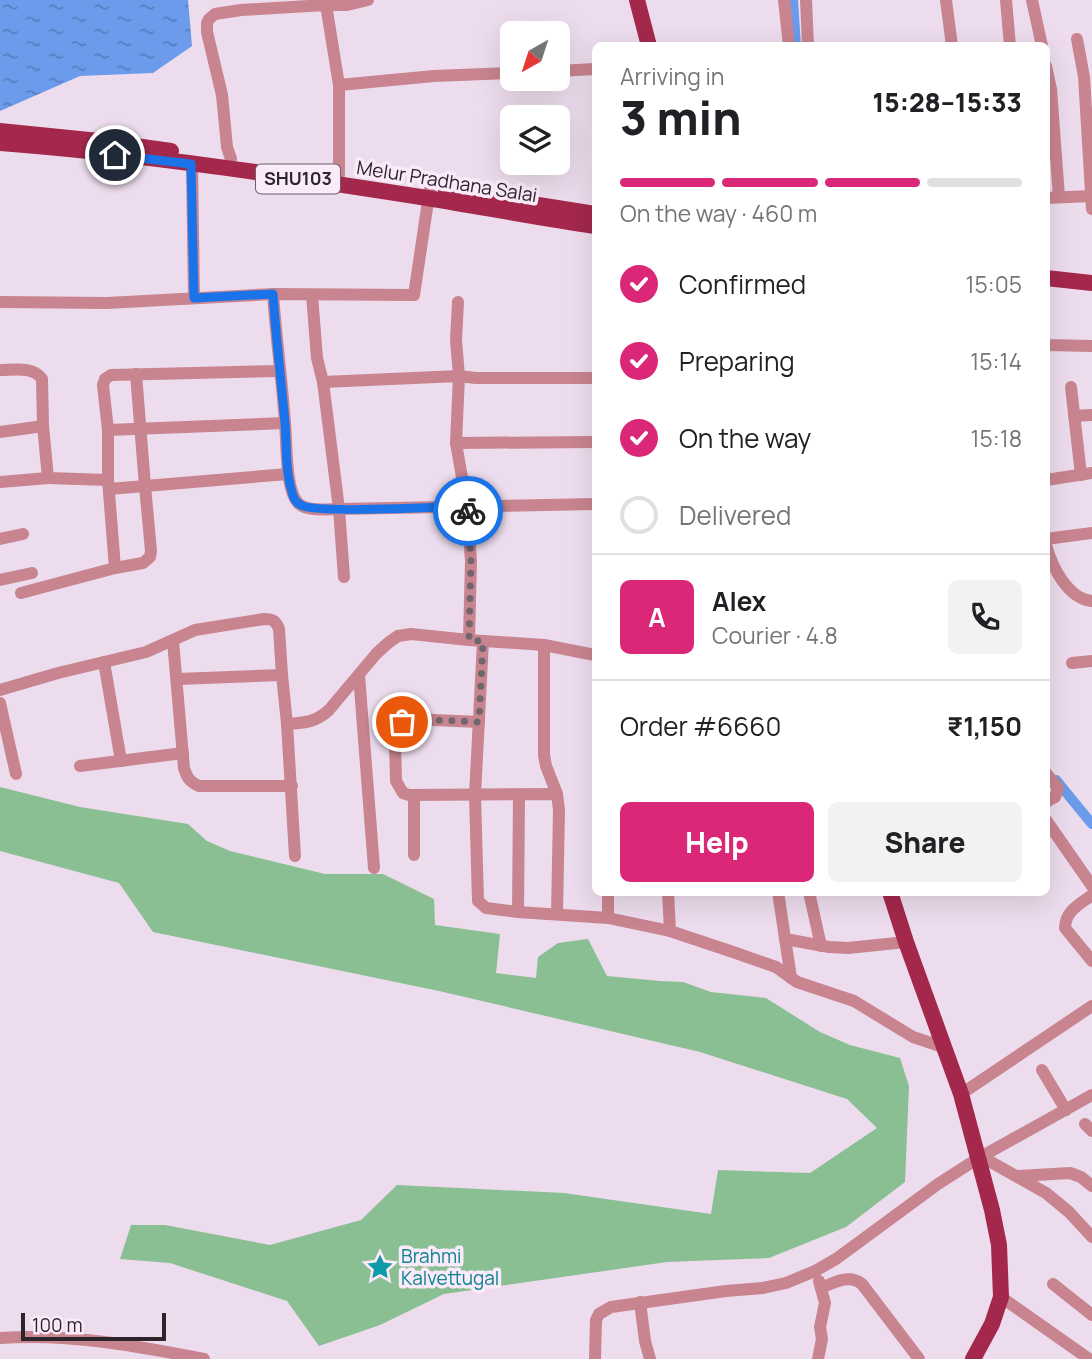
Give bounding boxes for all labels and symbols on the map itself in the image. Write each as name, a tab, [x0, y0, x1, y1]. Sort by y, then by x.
north arrow	[500, 21, 570, 91]
pin	[85, 125, 145, 185]
street label: Melur Pradhana Salai	[355, 154, 539, 208]
road number: SHU103	[256, 164, 340, 194]
courier	[433, 476, 503, 546]
pin	[372, 692, 432, 752]
place label: Brahmi Kalvettugal	[401, 1243, 499, 1291]
place icon: Brahmi Kalvettugal	[365, 1252, 395, 1282]
scale bar	[21, 1310, 166, 1342]

